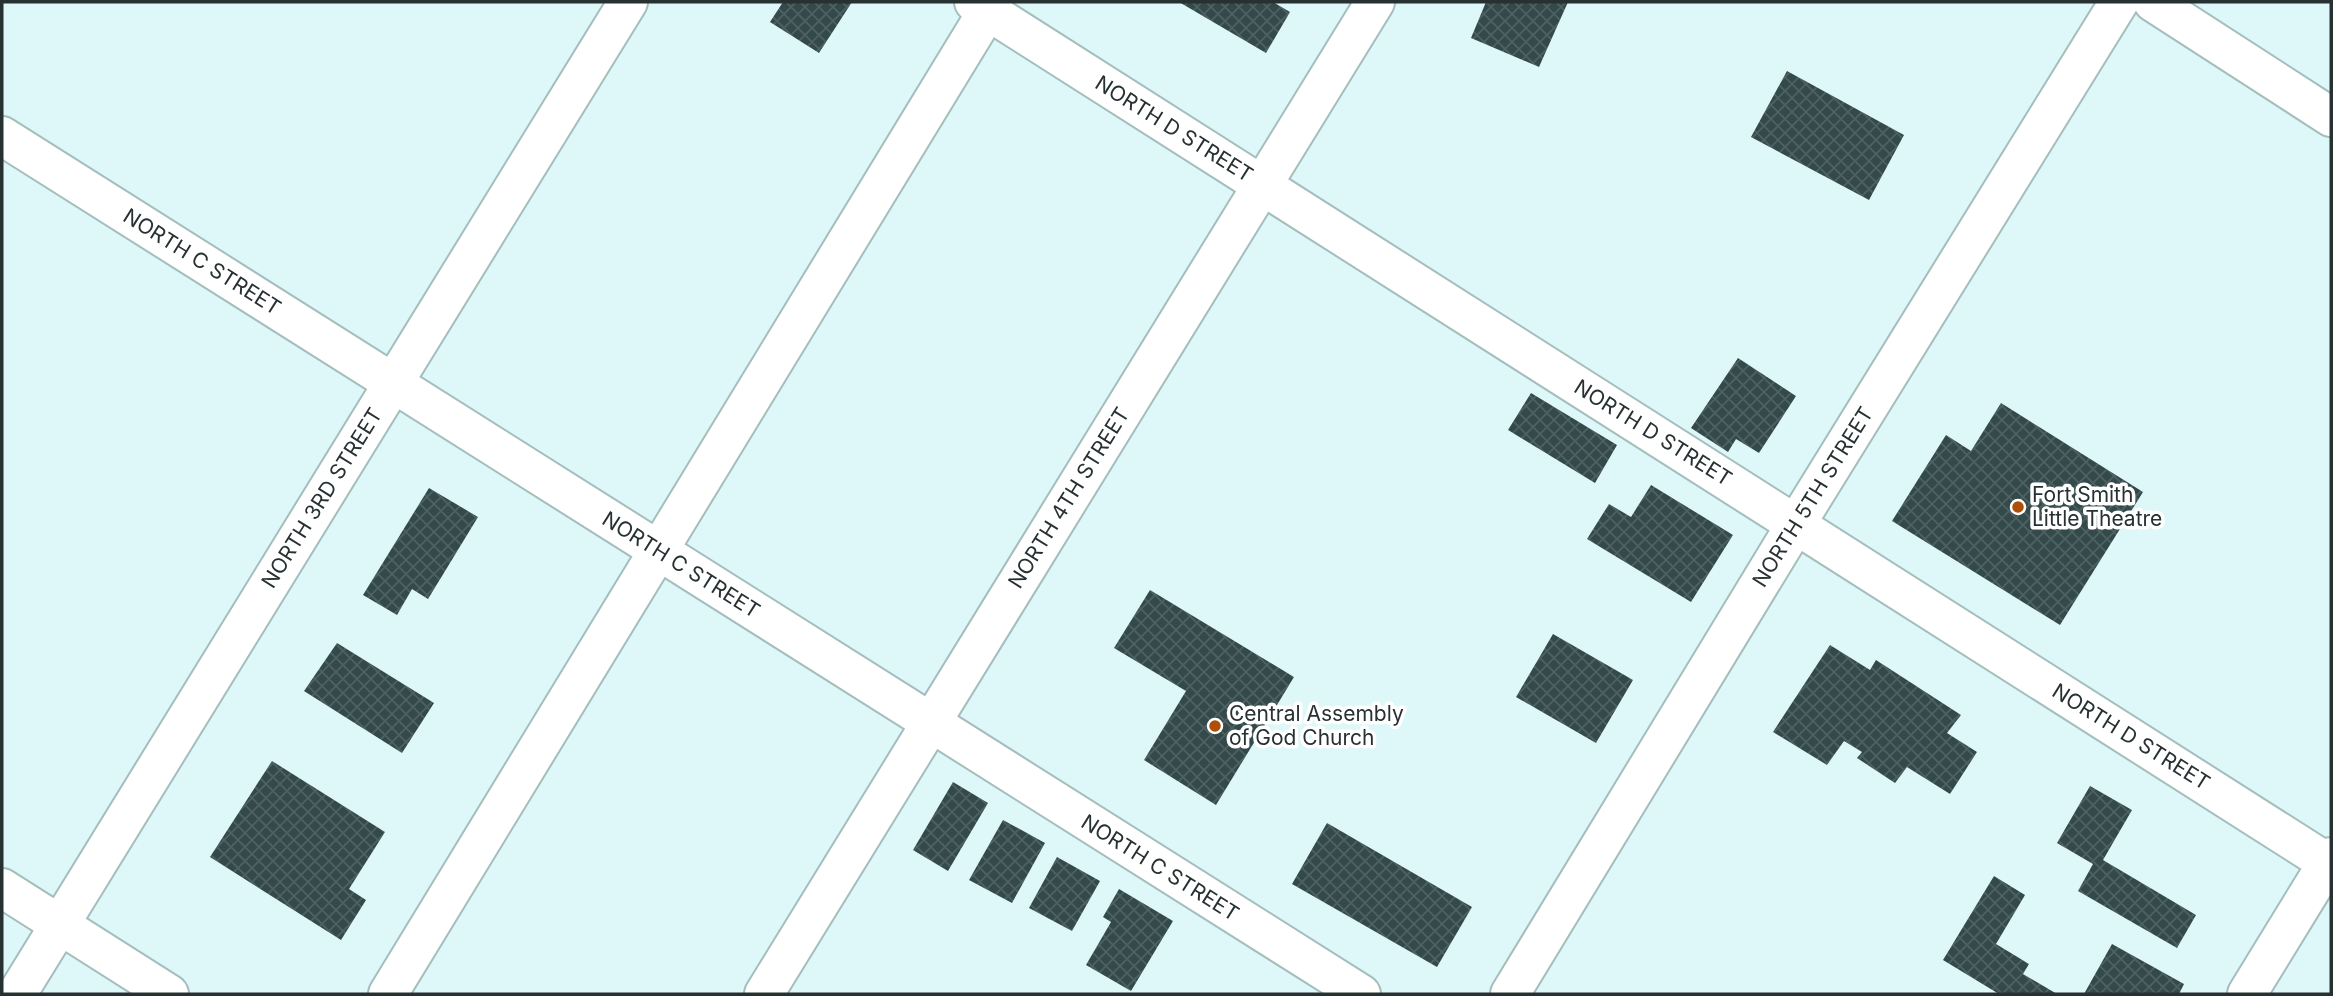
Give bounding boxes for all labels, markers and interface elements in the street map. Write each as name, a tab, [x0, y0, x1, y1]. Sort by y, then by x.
street label: NORTH D STREET	[1091, 70, 1258, 187]
street label: NORTH C STREET	[119, 203, 286, 320]
street label: NORTH D STREET	[1570, 374, 1737, 491]
street label: NORTH 5TH STREET	[1747, 402, 1878, 591]
street label: NORTH 3RD STREET	[256, 403, 387, 592]
street label: NORTH 4TH STREET	[1003, 403, 1134, 593]
place label: Fort Smith Little Theatre	[2032, 482, 2162, 531]
marker: Fort Smith Little Theatre	[2010, 499, 2026, 515]
street label: NORTH C STREET	[598, 506, 765, 623]
street label: NORTH D STREET	[2048, 678, 2215, 795]
place label: Central Assembly of God Church	[1229, 701, 1404, 750]
marker: Central Assembly of God Church	[1207, 718, 1223, 734]
street label: NORTH C STREET	[1077, 809, 1244, 926]

